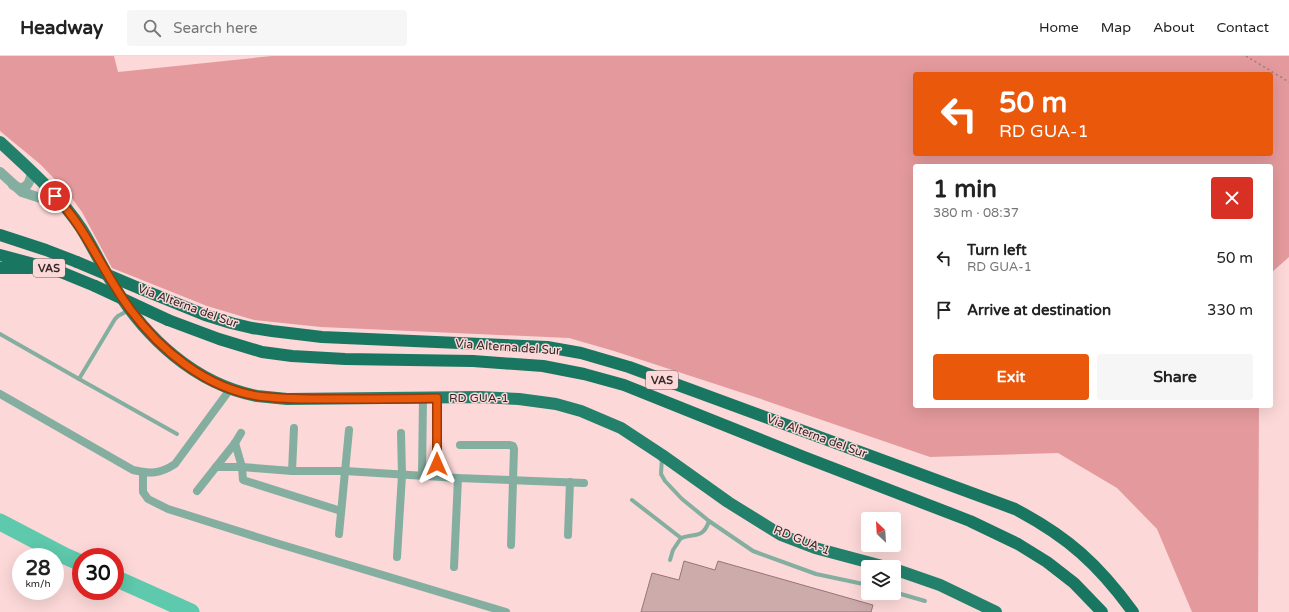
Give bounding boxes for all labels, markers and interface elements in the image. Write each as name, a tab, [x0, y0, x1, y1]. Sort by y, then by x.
search box	[127, 10, 407, 46]
text: Headway	[20, 17, 103, 39]
icon: search	[141, 17, 163, 39]
text: Search here	[173, 19, 258, 37]
text: Home	[1039, 19, 1079, 36]
text: Map	[1101, 19, 1131, 36]
text: About	[1153, 19, 1195, 36]
text: Contact	[1217, 19, 1269, 36]
text: 50 m	[999, 86, 1067, 120]
icon: left	[933, 88, 985, 140]
text: RD GUA-1	[999, 120, 1089, 142]
text: 1 min	[933, 175, 997, 204]
button: close	[1211, 177, 1253, 219]
pin	[38, 179, 72, 213]
icon: arrive	[44, 185, 66, 207]
text: 380 m · 08:37	[933, 205, 1019, 221]
text: Turn left	[967, 241, 1027, 259]
icon: left	[933, 247, 955, 269]
text: 50 m	[1216, 249, 1253, 267]
road number: VAS	[33, 259, 65, 277]
text: RD GUA-1	[967, 259, 1032, 275]
street label: Vía Alterna del Sur	[136, 281, 240, 331]
icon: arrive	[933, 299, 955, 321]
text: Arrive at destination	[967, 301, 1111, 319]
text: 330 m	[1207, 301, 1253, 319]
street label: Vía Alterna del Sur	[455, 336, 562, 358]
button: Exit	[933, 354, 1089, 400]
button: Share	[1097, 354, 1253, 400]
road number: VAS	[646, 371, 678, 389]
street label: RD GUA-1	[449, 391, 509, 405]
street label: Vía Alterna del Sur	[765, 411, 869, 461]
position arrow	[416, 443, 458, 485]
north arrow	[861, 512, 901, 552]
map controls	[861, 512, 901, 600]
street label: RD GUA-1	[772, 522, 832, 558]
speed limit sign: 30	[72, 548, 124, 600]
text: 28	[25, 557, 51, 581]
button: layers	[861, 560, 901, 600]
text: km/h	[25, 578, 51, 590]

